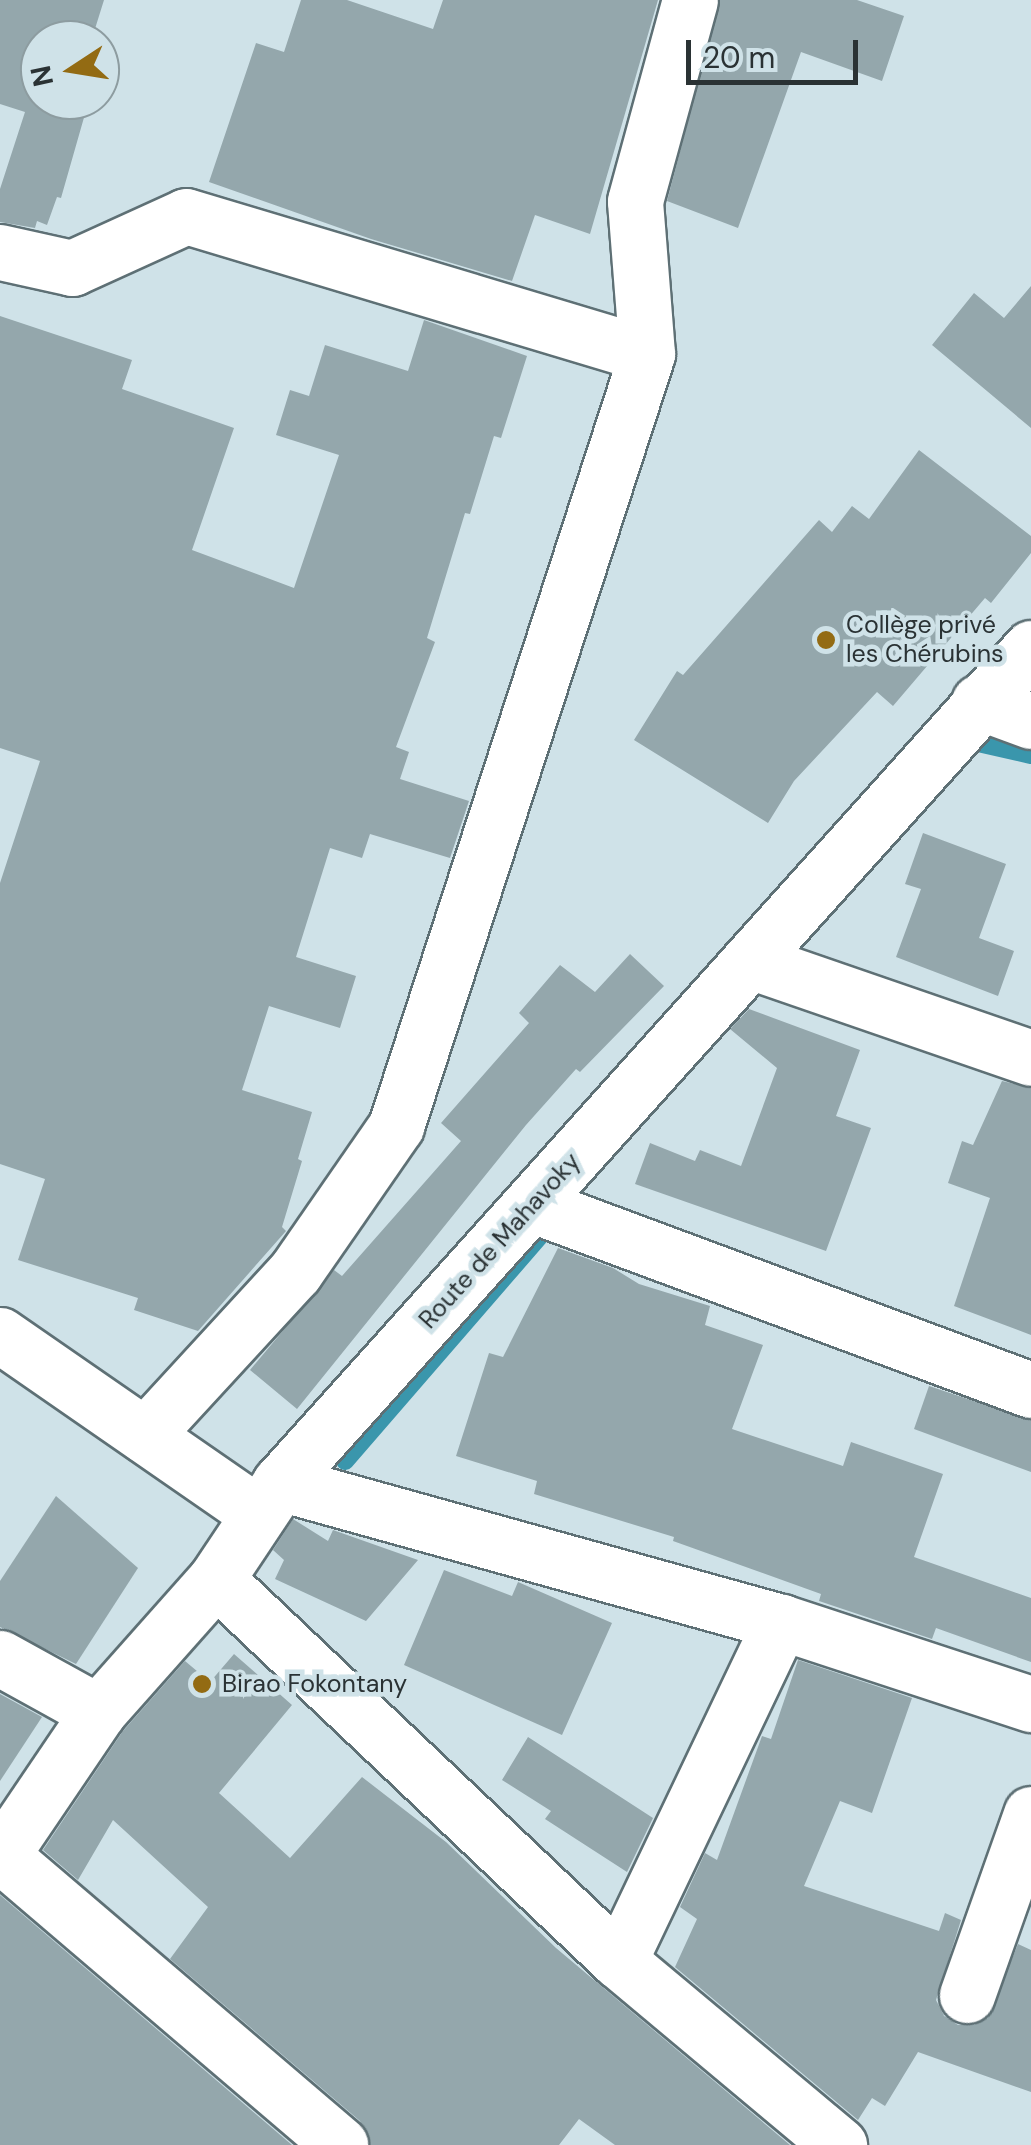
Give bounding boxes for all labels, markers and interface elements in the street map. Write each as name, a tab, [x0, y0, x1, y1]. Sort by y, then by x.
north arrow	[20, 20, 120, 120]
scale bar	[691, 20, 864, 82]
text: 20 m	[703, 38, 775, 77]
text: N	[22, 62, 62, 90]
place label: Collège privé les Chérubins	[846, 611, 1004, 670]
marker: Collège privé les Chérubins	[815, 629, 837, 651]
street label: Route de Mahavoky	[413, 1147, 587, 1335]
place label: Birao Fokontany	[222, 1669, 407, 1699]
marker: Birao Fokontany	[191, 1673, 213, 1695]

